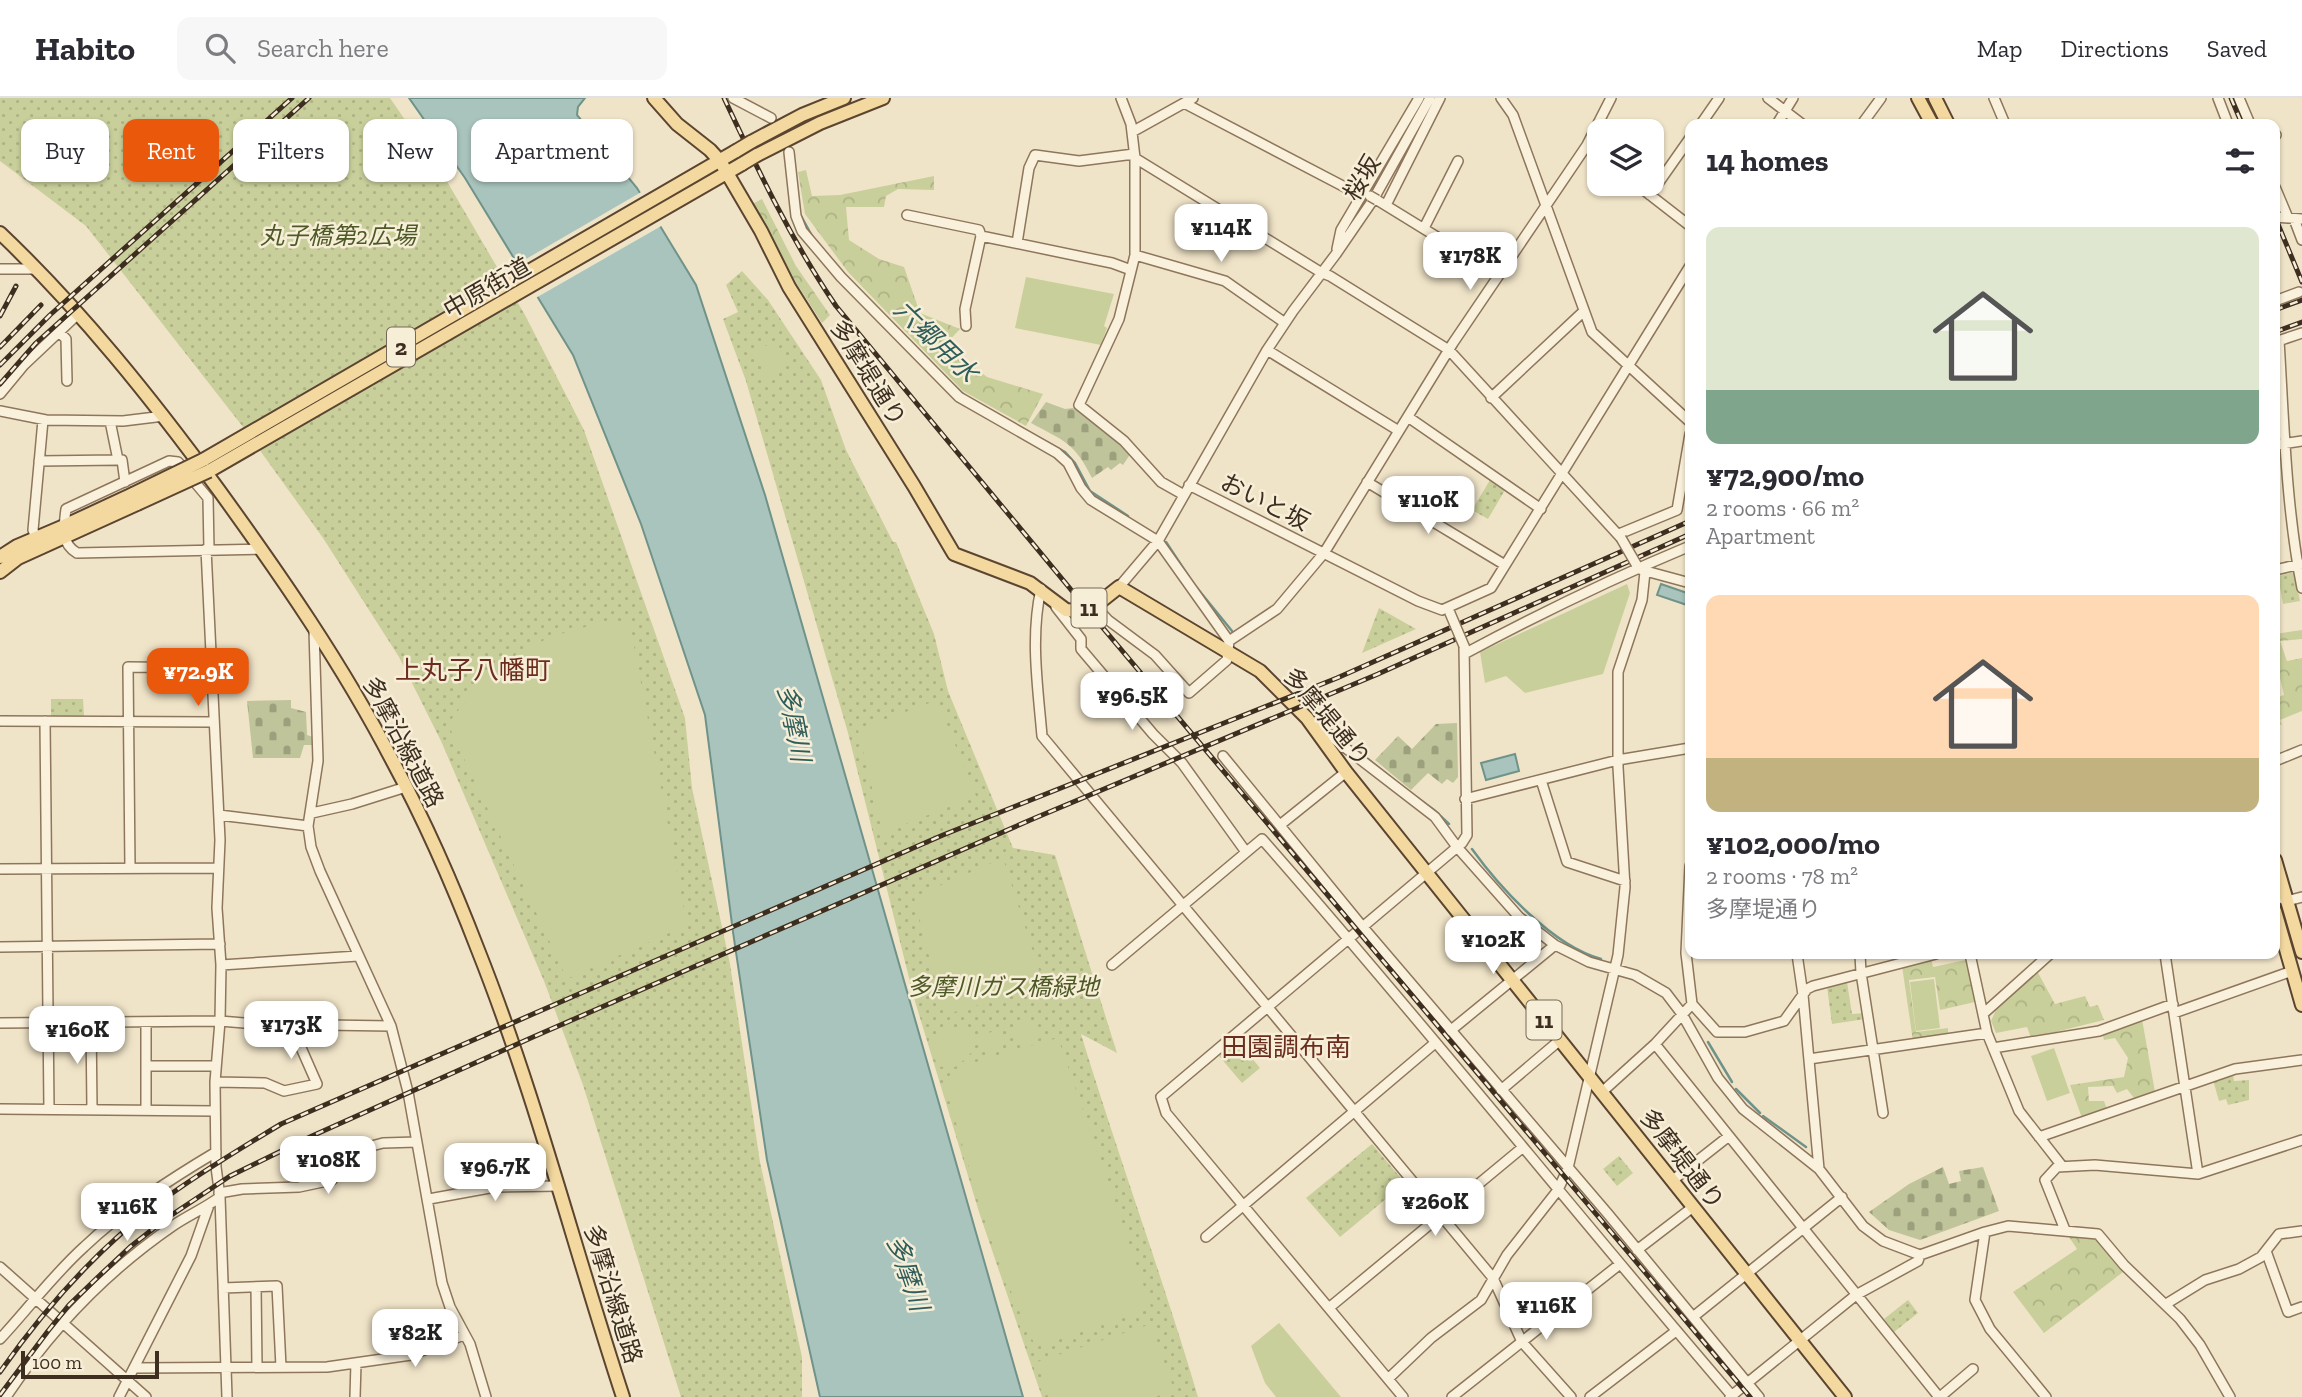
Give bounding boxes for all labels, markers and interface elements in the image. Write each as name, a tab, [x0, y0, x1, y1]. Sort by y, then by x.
search box	[177, 17, 667, 80]
text: Habito	[35, 29, 135, 68]
icon: search	[201, 29, 239, 67]
text: Search here	[257, 32, 389, 64]
text: Map	[1977, 34, 2023, 63]
text: Directions	[2061, 34, 2169, 63]
text: Saved	[2207, 34, 2267, 63]
chip: Buy	[21, 119, 109, 182]
chip: Rent	[123, 119, 219, 182]
chip: Filters	[233, 119, 349, 182]
chip: New	[363, 119, 457, 182]
chip: Apartment	[471, 119, 633, 182]
map controls	[1587, 119, 1664, 196]
button: layers	[1587, 119, 1664, 196]
icon: filters	[2221, 142, 2259, 180]
text: 14 homes	[1706, 143, 1829, 179]
street label: 桜坂	[1337, 150, 1386, 206]
pin: ¥114K	[1172, 204, 1270, 264]
text: ¥114K	[1191, 213, 1251, 241]
park label: 丸子橋第2広場	[260, 221, 419, 250]
pin: ¥178K	[1421, 232, 1519, 292]
text: ¥178K	[1439, 241, 1501, 269]
street label: 中原街道	[438, 251, 536, 324]
icon: home	[1920, 273, 2046, 399]
water label: 六郷用水	[887, 293, 987, 391]
street label: 多摩堤通り	[824, 314, 913, 431]
road number: 2	[387, 328, 415, 366]
text: ¥72,900/mo	[1706, 458, 1864, 494]
street label: おいと坂	[1216, 467, 1315, 536]
pin: ¥110K	[1379, 476, 1477, 536]
text: ¥110K	[1397, 485, 1459, 513]
text: 2 rooms · 66 m²	[1706, 494, 1859, 522]
text: Apartment	[1706, 522, 1815, 550]
road number: 11	[1072, 588, 1106, 628]
icon: home	[1920, 641, 2046, 767]
pin: ¥72.9K	[141, 648, 255, 708]
district label: 上丸子八幡町	[395, 654, 551, 686]
text: ¥72.9K	[163, 657, 233, 685]
street label: 多摩堤通り	[1278, 661, 1377, 772]
street label: 多摩沿線道路	[357, 671, 450, 812]
pin: ¥96.5K	[1075, 672, 1189, 732]
text: ¥96.5K	[1096, 681, 1168, 709]
water label: 多摩川	[771, 682, 818, 767]
text: ¥102,000/mo	[1706, 826, 1880, 862]
text: 2 rooms · 78 m²	[1706, 862, 1858, 890]
text: 多摩堤通り	[1706, 895, 1821, 923]
pin: ¥102K	[1444, 916, 1542, 976]
text: ¥102K	[1461, 925, 1525, 953]
park label: 多摩川ガス橋緑地	[907, 972, 1102, 1001]
road number: 11	[1526, 1001, 1562, 1040]
pin: ¥173K	[242, 1002, 340, 1061]
pin: ¥160K	[28, 1006, 126, 1066]
text: ¥173K	[260, 1010, 322, 1038]
text: ¥160K	[45, 1015, 109, 1043]
district label: 田園調布南	[1221, 1031, 1351, 1063]
street label: 多摩堤通り	[1634, 1102, 1731, 1215]
pin: ¥108K	[279, 1136, 377, 1196]
pin: ¥96.7K	[438, 1144, 552, 1203]
text: ¥108K	[296, 1145, 360, 1173]
text: ¥96.7K	[460, 1152, 530, 1180]
pin: ¥260K	[1386, 1178, 1484, 1238]
pin: ¥116K	[78, 1184, 176, 1243]
text: ¥260K	[1401, 1187, 1469, 1215]
text: ¥116K	[97, 1192, 157, 1220]
street label: 多摩沿線道路	[579, 1221, 648, 1367]
water label: 多摩川	[880, 1231, 937, 1318]
pin: ¥116K	[1497, 1282, 1595, 1342]
text: ¥116K	[1516, 1291, 1576, 1319]
pin: ¥82K	[374, 1310, 456, 1369]
text: ¥82K	[388, 1318, 442, 1346]
scale bar	[21, 1348, 159, 1380]
text: 100 m	[32, 1351, 82, 1374]

